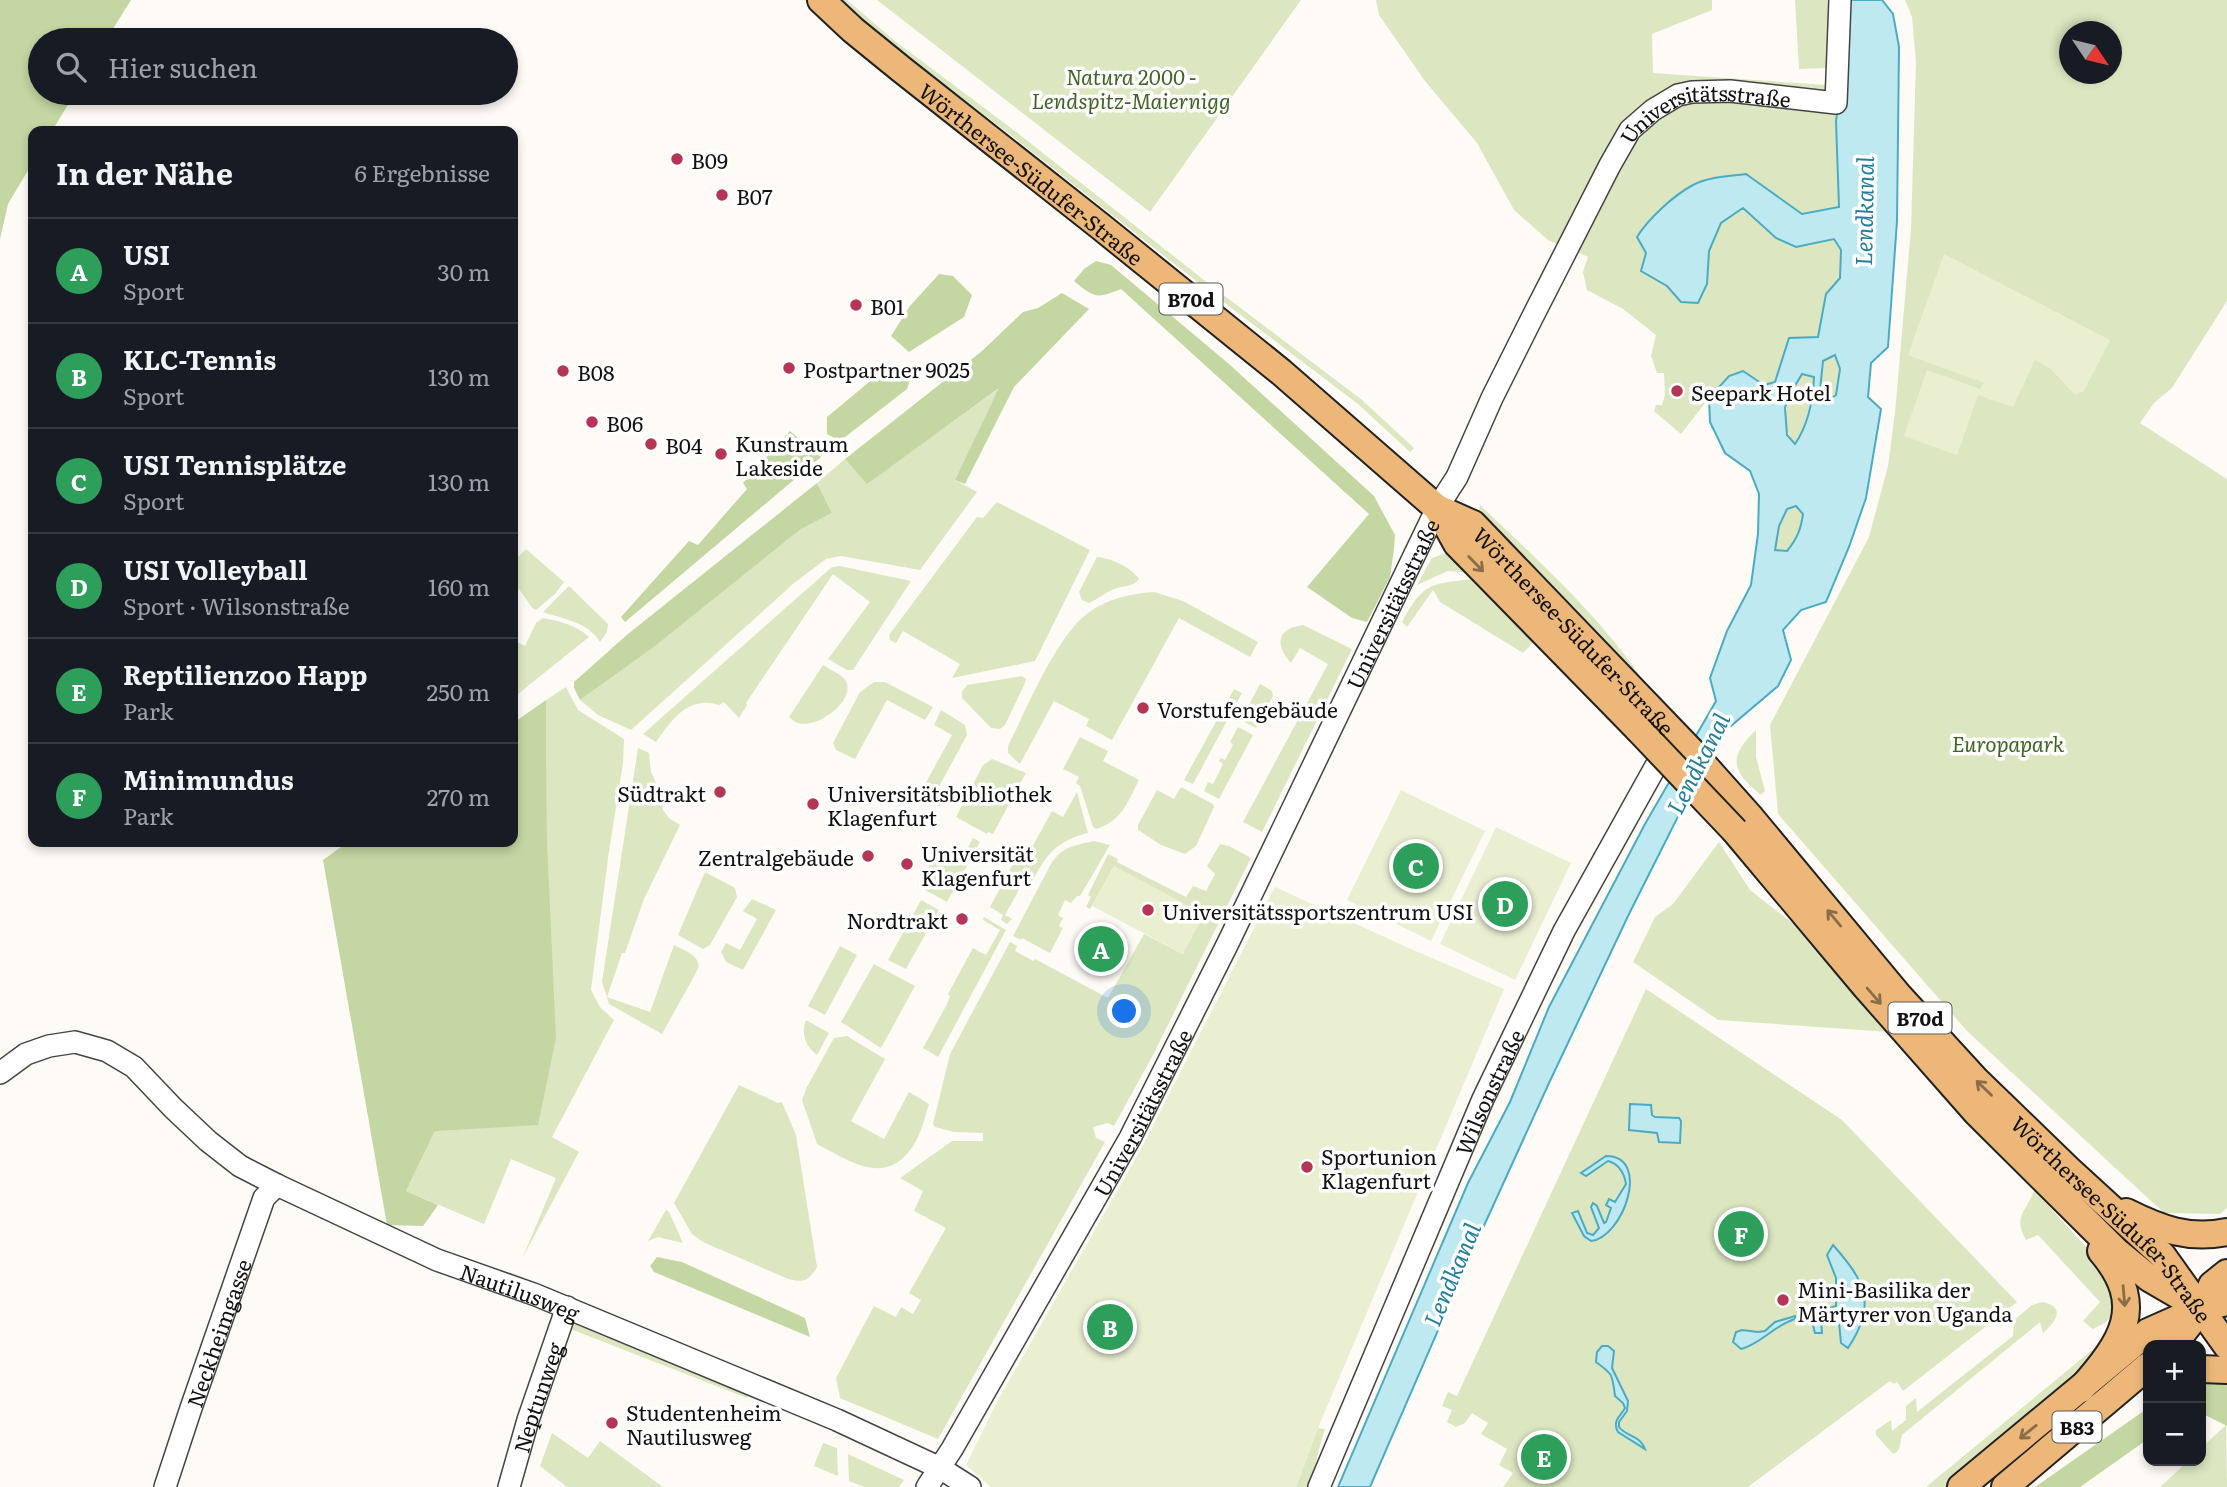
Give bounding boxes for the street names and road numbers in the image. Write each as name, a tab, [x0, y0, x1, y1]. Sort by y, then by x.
street label: Wörthersee-Südufer-Straße	[913, 74, 1151, 271]
street label: Universitätsstraße	[1610, 75, 1793, 148]
road number: B70d	[1160, 284, 1222, 314]
street label: Universitätsstraße	[1337, 513, 1445, 694]
street label: Wörthersee-Südufer-Straße	[1467, 519, 1683, 741]
road number: B70d	[1888, 1002, 1952, 1034]
street label: Universitätsstraße	[1084, 1023, 1198, 1202]
street label: Wilsonstraße	[1446, 1023, 1530, 1159]
street label: Wörthersee-Südufer-Straße	[2005, 1107, 2220, 1328]
street label: Neckheimgasse	[177, 1254, 257, 1411]
street label: Nautilusweg	[457, 1254, 585, 1327]
street label: Neptunweg	[504, 1337, 569, 1456]
road number: B83	[2052, 1412, 2102, 1442]

